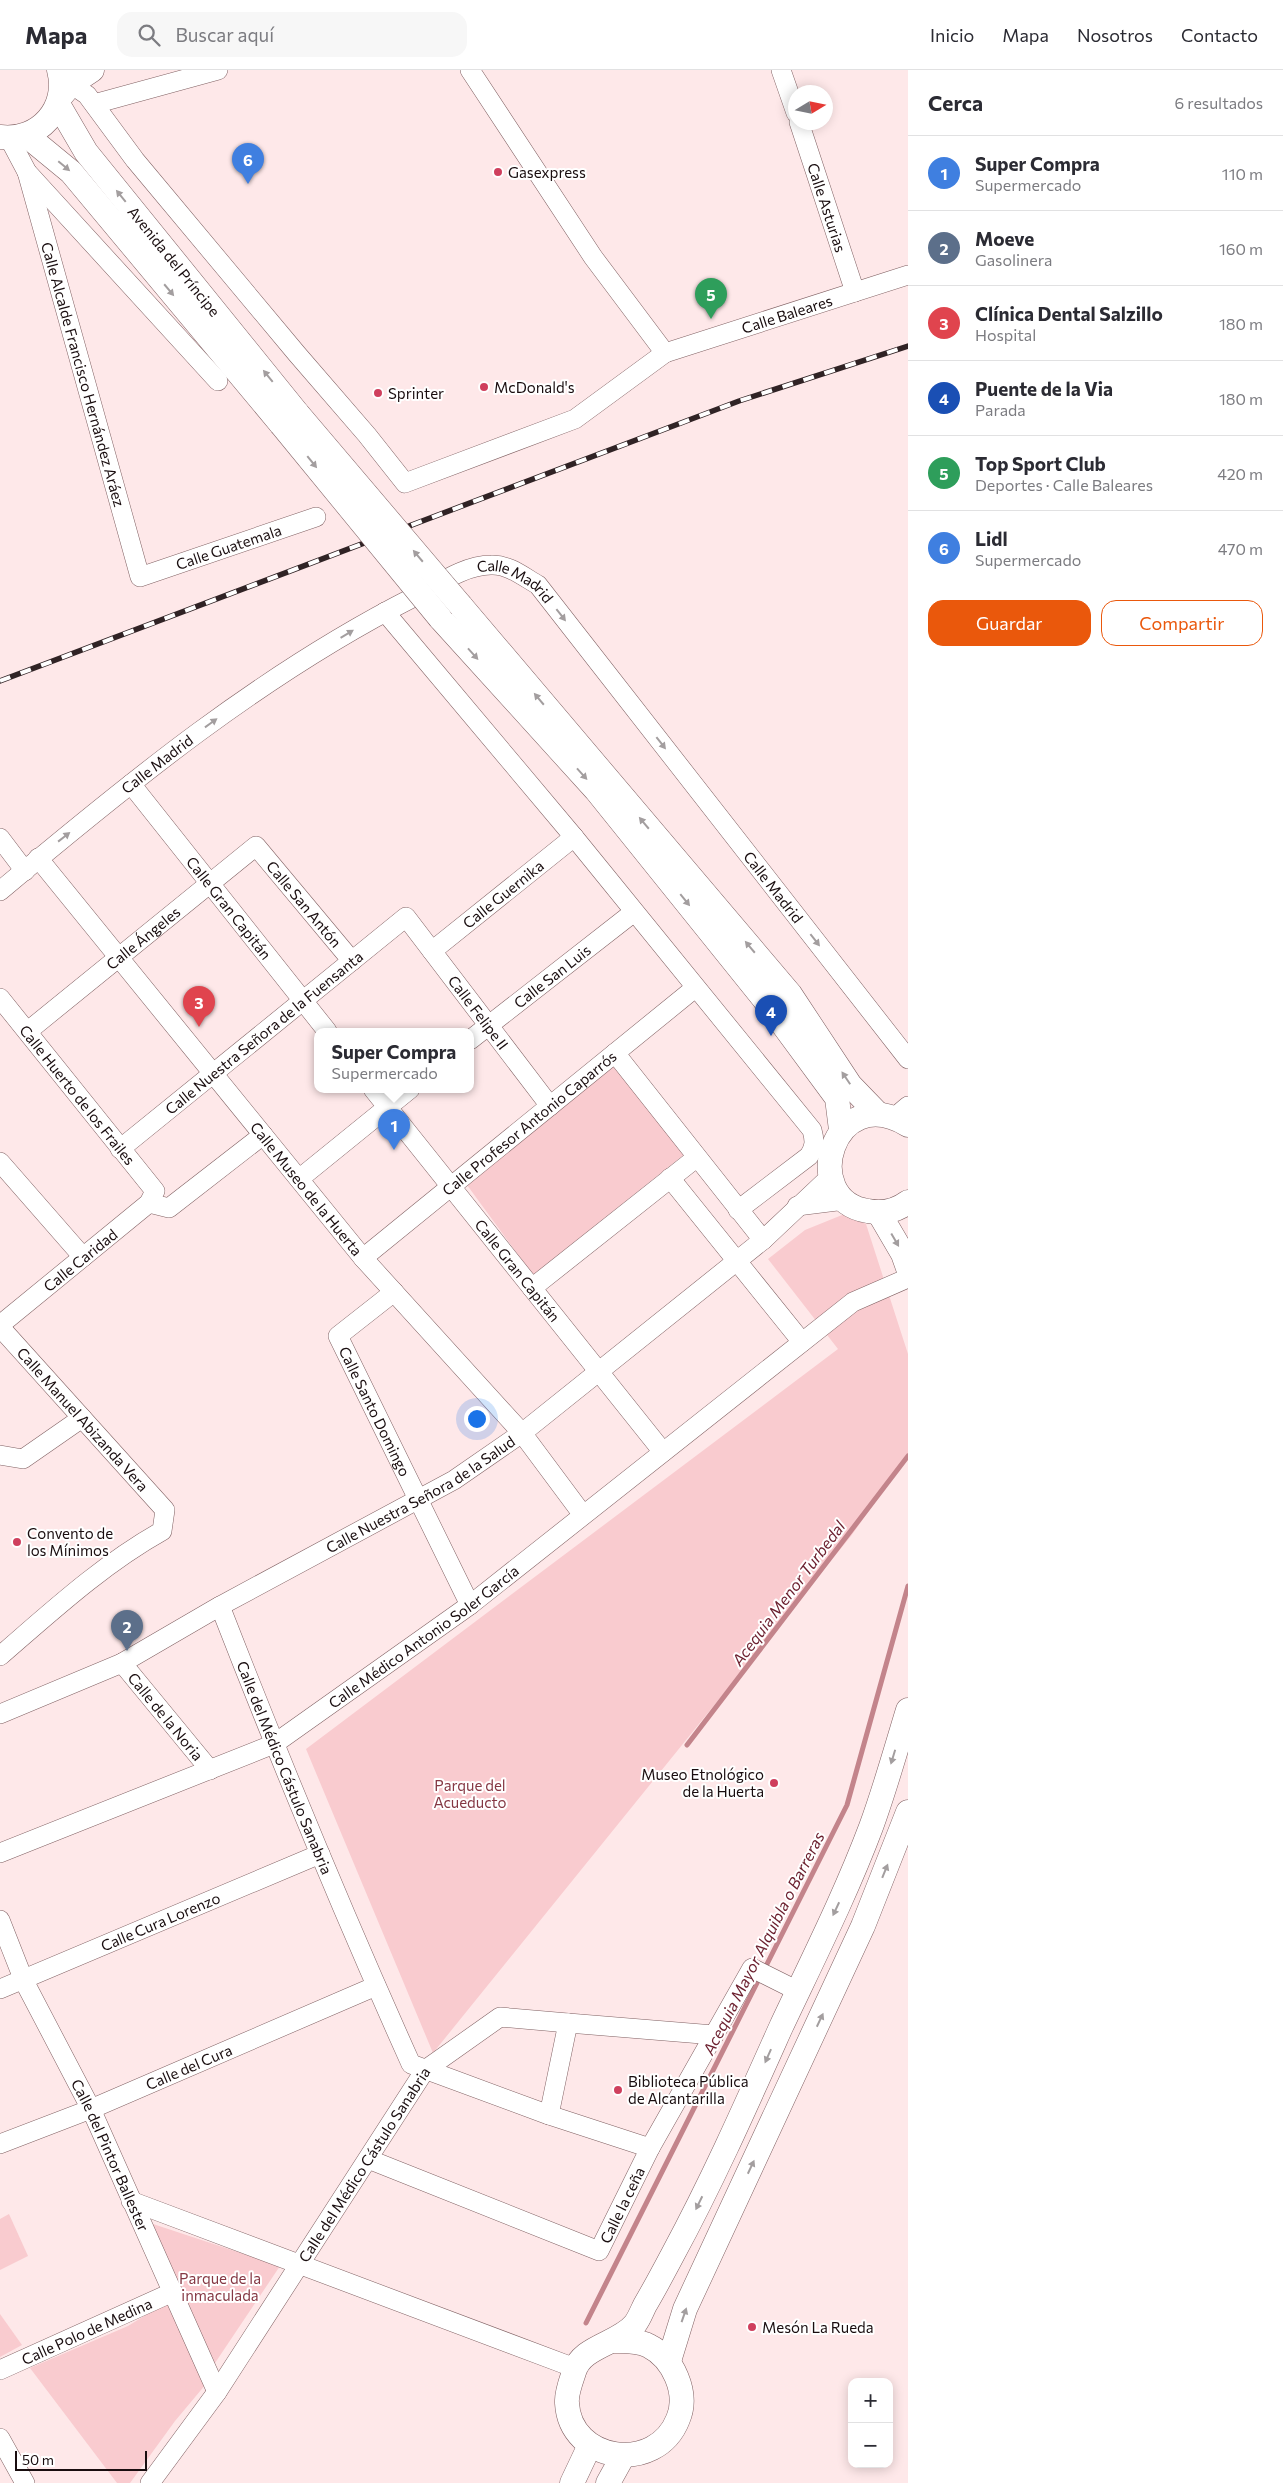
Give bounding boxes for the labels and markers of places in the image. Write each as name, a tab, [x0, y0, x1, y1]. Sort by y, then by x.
pin: 6	[232, 143, 264, 184]
place label: Gasexpress	[508, 163, 586, 181]
marker: Gasexpress	[492, 166, 504, 178]
pin: 5	[695, 278, 727, 319]
place label: McDonald's	[494, 378, 575, 396]
marker: McDonald's	[478, 381, 490, 393]
place label: Sprinter	[388, 384, 444, 402]
marker: Sprinter	[372, 387, 384, 399]
pin: 3	[183, 986, 215, 1027]
pin: 4	[755, 995, 787, 1036]
pin: 1	[378, 1109, 410, 1150]
place label: Convento de los Mínimos	[27, 1524, 113, 1559]
marker: Convento de los Mínimos	[11, 1536, 23, 1548]
pin: 2	[111, 1610, 143, 1651]
place label: Museo Etnológico de la Huerta	[641, 1765, 764, 1800]
marker: Museo Etnológico de la Huerta	[768, 1777, 780, 1789]
place label: Biblioteca Pública de Alcantarilla	[628, 2072, 749, 2107]
marker: Biblioteca Pública de Alcantarilla	[612, 2084, 624, 2096]
place label: Mesón La Rueda	[762, 2318, 874, 2336]
marker: Mesón La Rueda	[746, 2321, 758, 2333]

